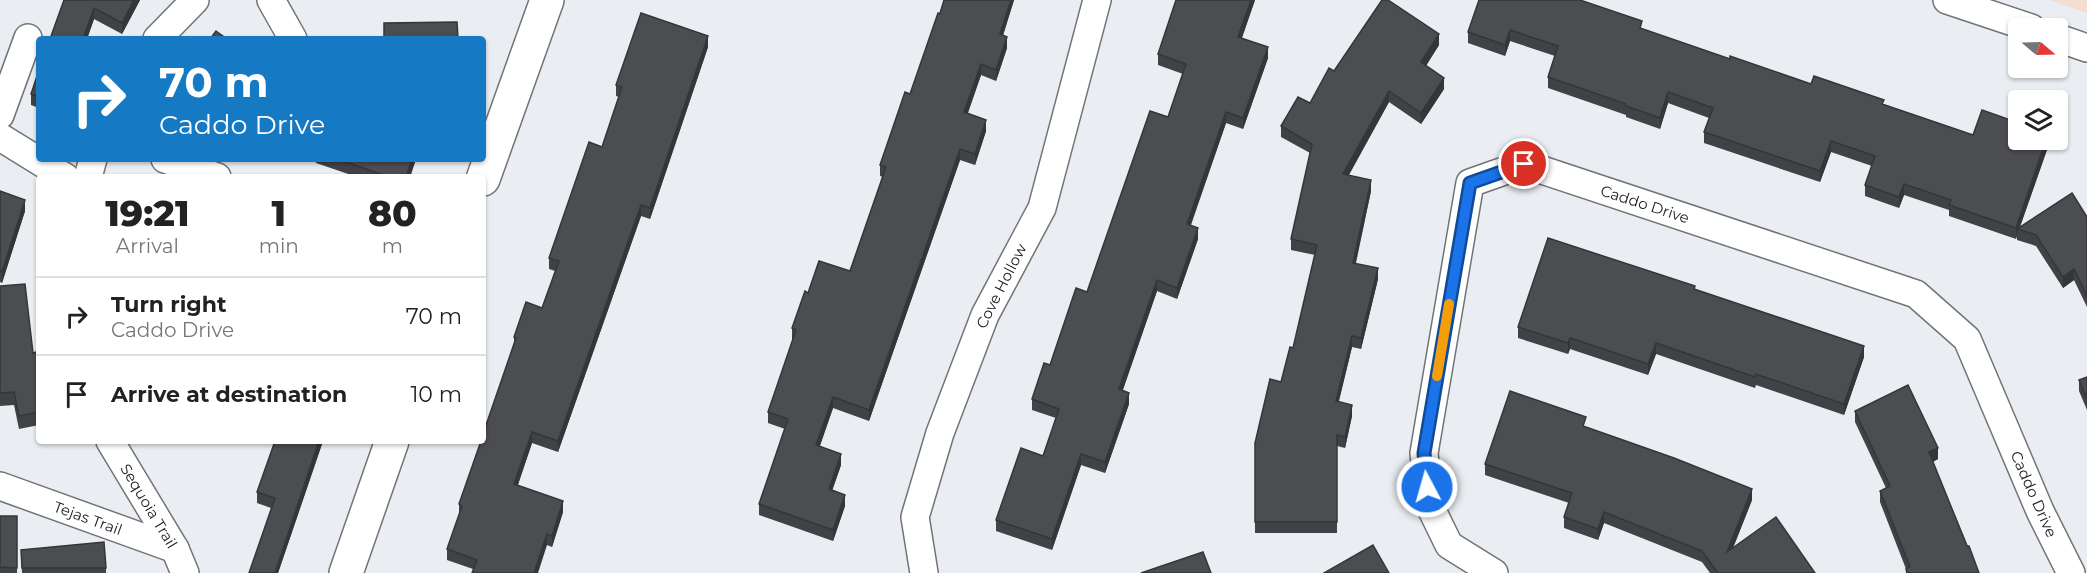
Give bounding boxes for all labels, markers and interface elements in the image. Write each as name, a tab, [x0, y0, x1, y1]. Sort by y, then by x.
north arrow	[2008, 18, 2068, 78]
map controls	[2008, 18, 2068, 150]
text: 70 m	[159, 56, 269, 108]
icon: right	[60, 60, 138, 138]
button: layers	[2008, 90, 2068, 150]
text: Caddo Drive	[159, 108, 325, 141]
pin	[1498, 138, 1549, 189]
icon: arrive	[1507, 147, 1540, 180]
street label: Caddo Drive	[1598, 181, 1692, 227]
text: 19:21	[105, 191, 189, 235]
text: 1	[271, 191, 286, 235]
text: 80	[368, 191, 417, 235]
text: Arrival	[116, 234, 179, 258]
text: min	[259, 234, 299, 258]
text: m	[382, 234, 403, 258]
street label: Cove Hollow	[972, 240, 1031, 331]
text: Turn right	[111, 291, 226, 318]
icon: right	[60, 300, 93, 333]
text: 70 m	[406, 303, 462, 330]
text: Caddo Drive	[111, 318, 234, 342]
icon: arrive	[60, 378, 93, 411]
text: Arrive at destination	[111, 381, 347, 408]
text: 10 m	[410, 381, 462, 408]
street label: Caddo Drive	[2007, 448, 2061, 540]
position arrow	[1395, 455, 1459, 519]
street label: Sequoia Trail	[116, 460, 182, 552]
street label: Tejas Trail	[51, 497, 125, 539]

